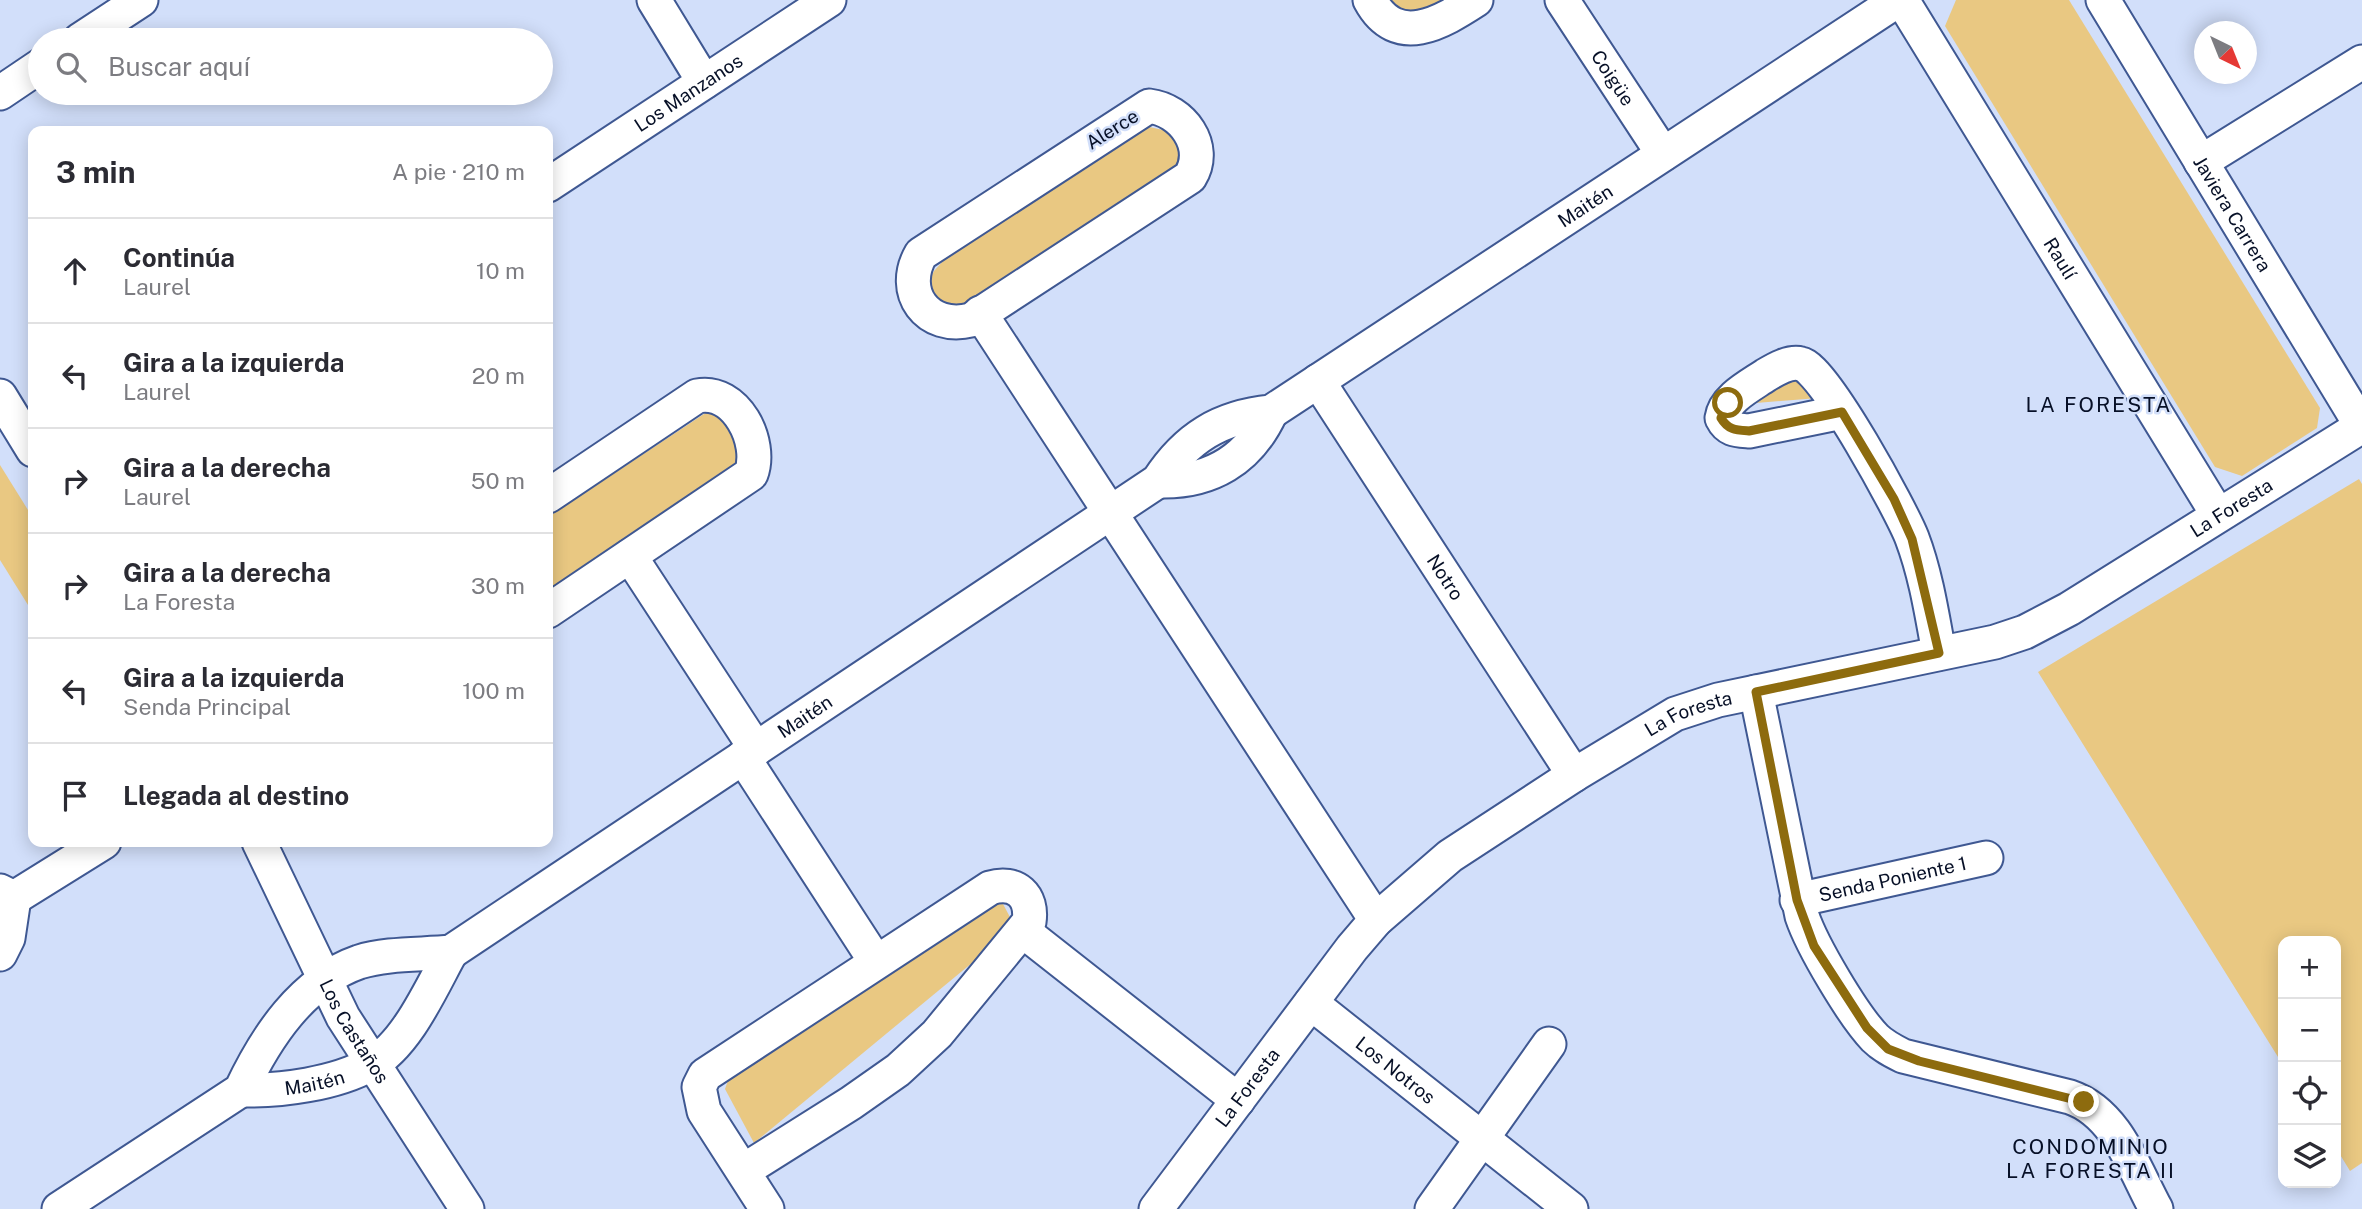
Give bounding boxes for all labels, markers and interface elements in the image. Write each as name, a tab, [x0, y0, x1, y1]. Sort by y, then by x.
north arrow	[2194, 21, 2257, 84]
search box	[28, 28, 553, 105]
street label: Coigüe	[1587, 46, 1639, 110]
icon: search	[52, 48, 90, 86]
street label: Los Manzanos	[630, 49, 746, 136]
text: Buscar aquí	[108, 51, 250, 82]
street label: Alerce	[1082, 104, 1142, 154]
street label: Javiera Carrera	[2189, 152, 2276, 276]
text: 3 min	[56, 154, 135, 190]
text: A pie · 210 m	[392, 158, 525, 185]
street label: Maitén	[1554, 180, 1617, 231]
street label: Raulí	[2039, 233, 2082, 283]
text: Continúa	[123, 242, 235, 273]
icon: ahead	[56, 252, 94, 290]
text: 10 m	[476, 257, 525, 284]
text: Laurel	[123, 273, 191, 300]
text: Gira a la izquierda	[123, 347, 345, 378]
icon: left	[56, 357, 94, 395]
text: 20 m	[472, 362, 525, 389]
text: Laurel	[123, 378, 191, 405]
route start	[1712, 387, 1743, 418]
district label: LA FORESTA	[2026, 392, 2172, 417]
text: Gira a la derecha	[123, 452, 331, 483]
icon: right	[56, 462, 94, 500]
text: 50 m	[471, 467, 525, 494]
street label: La Foresta	[2186, 474, 2276, 542]
text: Laurel	[123, 483, 191, 510]
street label: Notro	[1423, 550, 1468, 604]
text: Gira a la derecha	[123, 557, 331, 588]
icon: right	[56, 567, 94, 605]
text: 30 m	[471, 572, 525, 599]
text: La Foresta	[123, 588, 235, 615]
text: Gira a la izquierda	[123, 662, 345, 693]
icon: left	[56, 672, 94, 710]
text: 100 m	[462, 677, 525, 704]
street label: La Foresta	[1641, 686, 1734, 741]
street label: Maitén	[773, 690, 836, 742]
text: Senda Principal	[123, 693, 291, 720]
icon: arrive	[56, 777, 94, 815]
text: Llegada al destino	[123, 780, 349, 811]
street label: Senda Poniente 1	[1817, 852, 1969, 906]
map controls	[2278, 936, 2341, 1188]
button: +	[2278, 936, 2341, 999]
street label: Los Castaños	[315, 975, 394, 1087]
button: −	[2278, 999, 2341, 1062]
street label: Los Notros	[1352, 1032, 1440, 1108]
street label: La Foresta	[1211, 1044, 1284, 1131]
button: locate	[2278, 1062, 2341, 1125]
street label: Maitén	[283, 1065, 347, 1099]
route end	[2068, 1086, 2099, 1117]
button: layers	[2278, 1125, 2341, 1188]
district label: CONDOMINIO LA FORESTA II	[2006, 1134, 2176, 1183]

